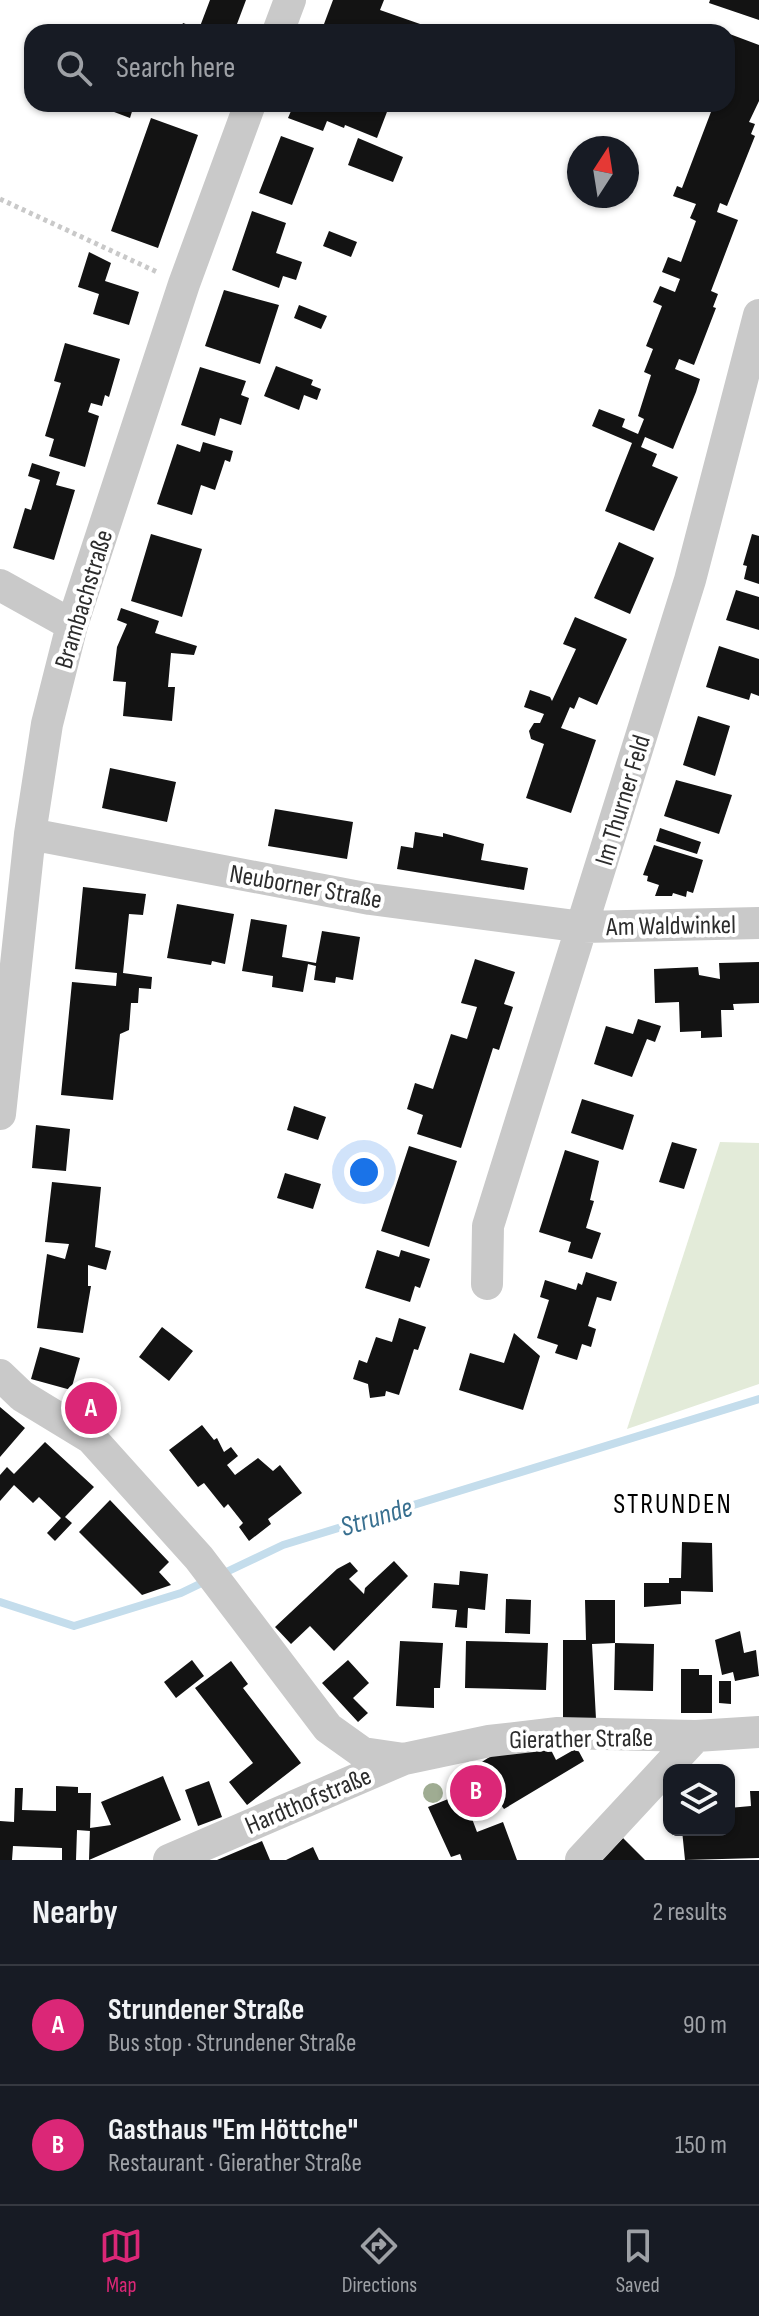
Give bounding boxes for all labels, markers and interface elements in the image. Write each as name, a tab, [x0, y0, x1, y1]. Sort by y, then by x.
search box	[24, 24, 735, 112]
icon: search	[52, 46, 96, 90]
text: Search here	[116, 50, 235, 86]
north arrow	[567, 136, 639, 208]
street label: Brambachstraße	[49, 526, 120, 672]
street label: Im Thurner Feld	[589, 732, 658, 869]
street label: Neuborner Straße	[227, 859, 384, 916]
street label: Am Waldwinkel	[605, 910, 736, 943]
your location	[344, 1152, 384, 1192]
pin: A	[65, 1378, 117, 1438]
district label: STRUNDEN	[613, 1488, 733, 1521]
water label: Strunde	[336, 1491, 416, 1544]
street label: Gierather Straße	[509, 1723, 653, 1756]
street label: Hardthofstraße	[241, 1761, 376, 1842]
pin: B	[450, 1761, 502, 1821]
map controls	[663, 1764, 735, 1836]
button: layers	[663, 1764, 735, 1836]
text: Nearby	[32, 1892, 118, 1933]
text: 2 results	[653, 1897, 727, 1928]
text: Strundener Straße	[108, 1992, 304, 2028]
text: A	[52, 2010, 64, 2041]
text: 90 m	[683, 2010, 727, 2041]
text: Bus stop · Strundener Straße	[108, 2028, 356, 2059]
text: Gasthaus "Em Höttche"	[108, 2112, 358, 2148]
text: B	[52, 2130, 64, 2161]
text: 150 m	[675, 2130, 727, 2161]
text: Restaurant · Gierather Straße	[108, 2148, 362, 2179]
tab: Map	[99, 2224, 143, 2299]
tab: Directions	[342, 2224, 417, 2299]
tab: Saved	[616, 2224, 660, 2299]

